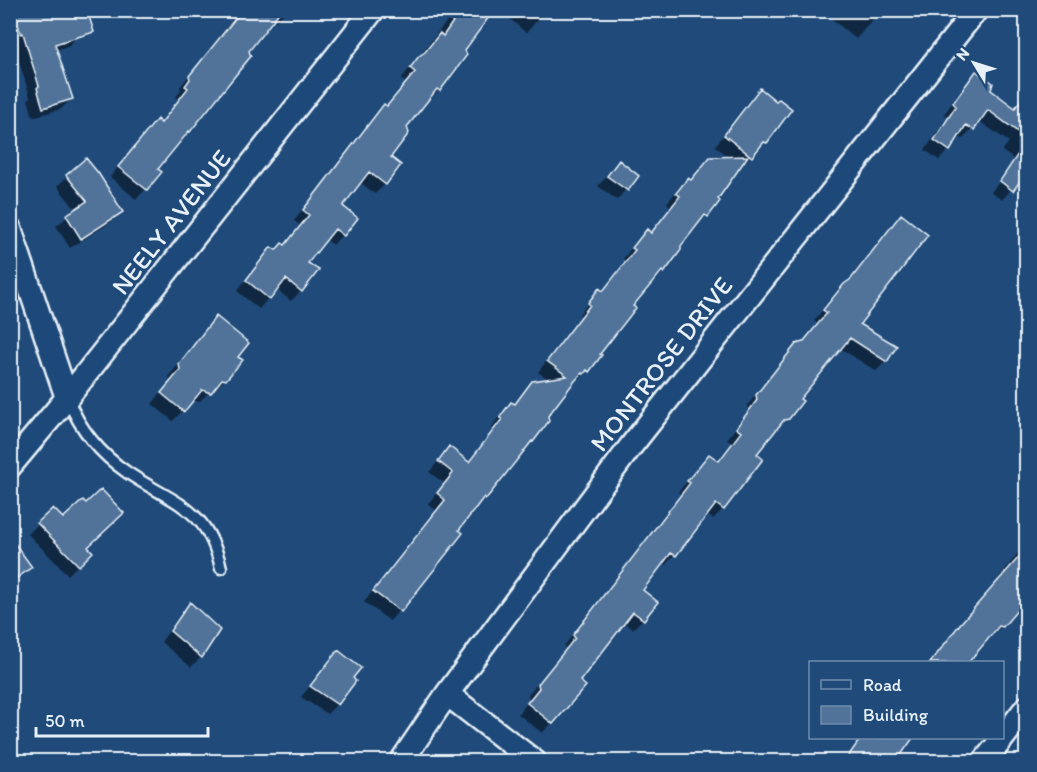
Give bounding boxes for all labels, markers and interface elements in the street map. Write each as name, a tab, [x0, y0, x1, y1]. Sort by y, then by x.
north arrow	[944, 33, 1004, 93]
text: N	[952, 44, 973, 64]
street label: NEELY AVENUE	[104, 143, 238, 301]
street label: MONTROSE DRIVE	[583, 270, 739, 458]
legend	[809, 661, 1004, 739]
text: Road	[863, 674, 902, 696]
scale bar	[36, 700, 208, 738]
text: Building	[863, 704, 929, 726]
text: 50 m	[45, 710, 85, 732]

